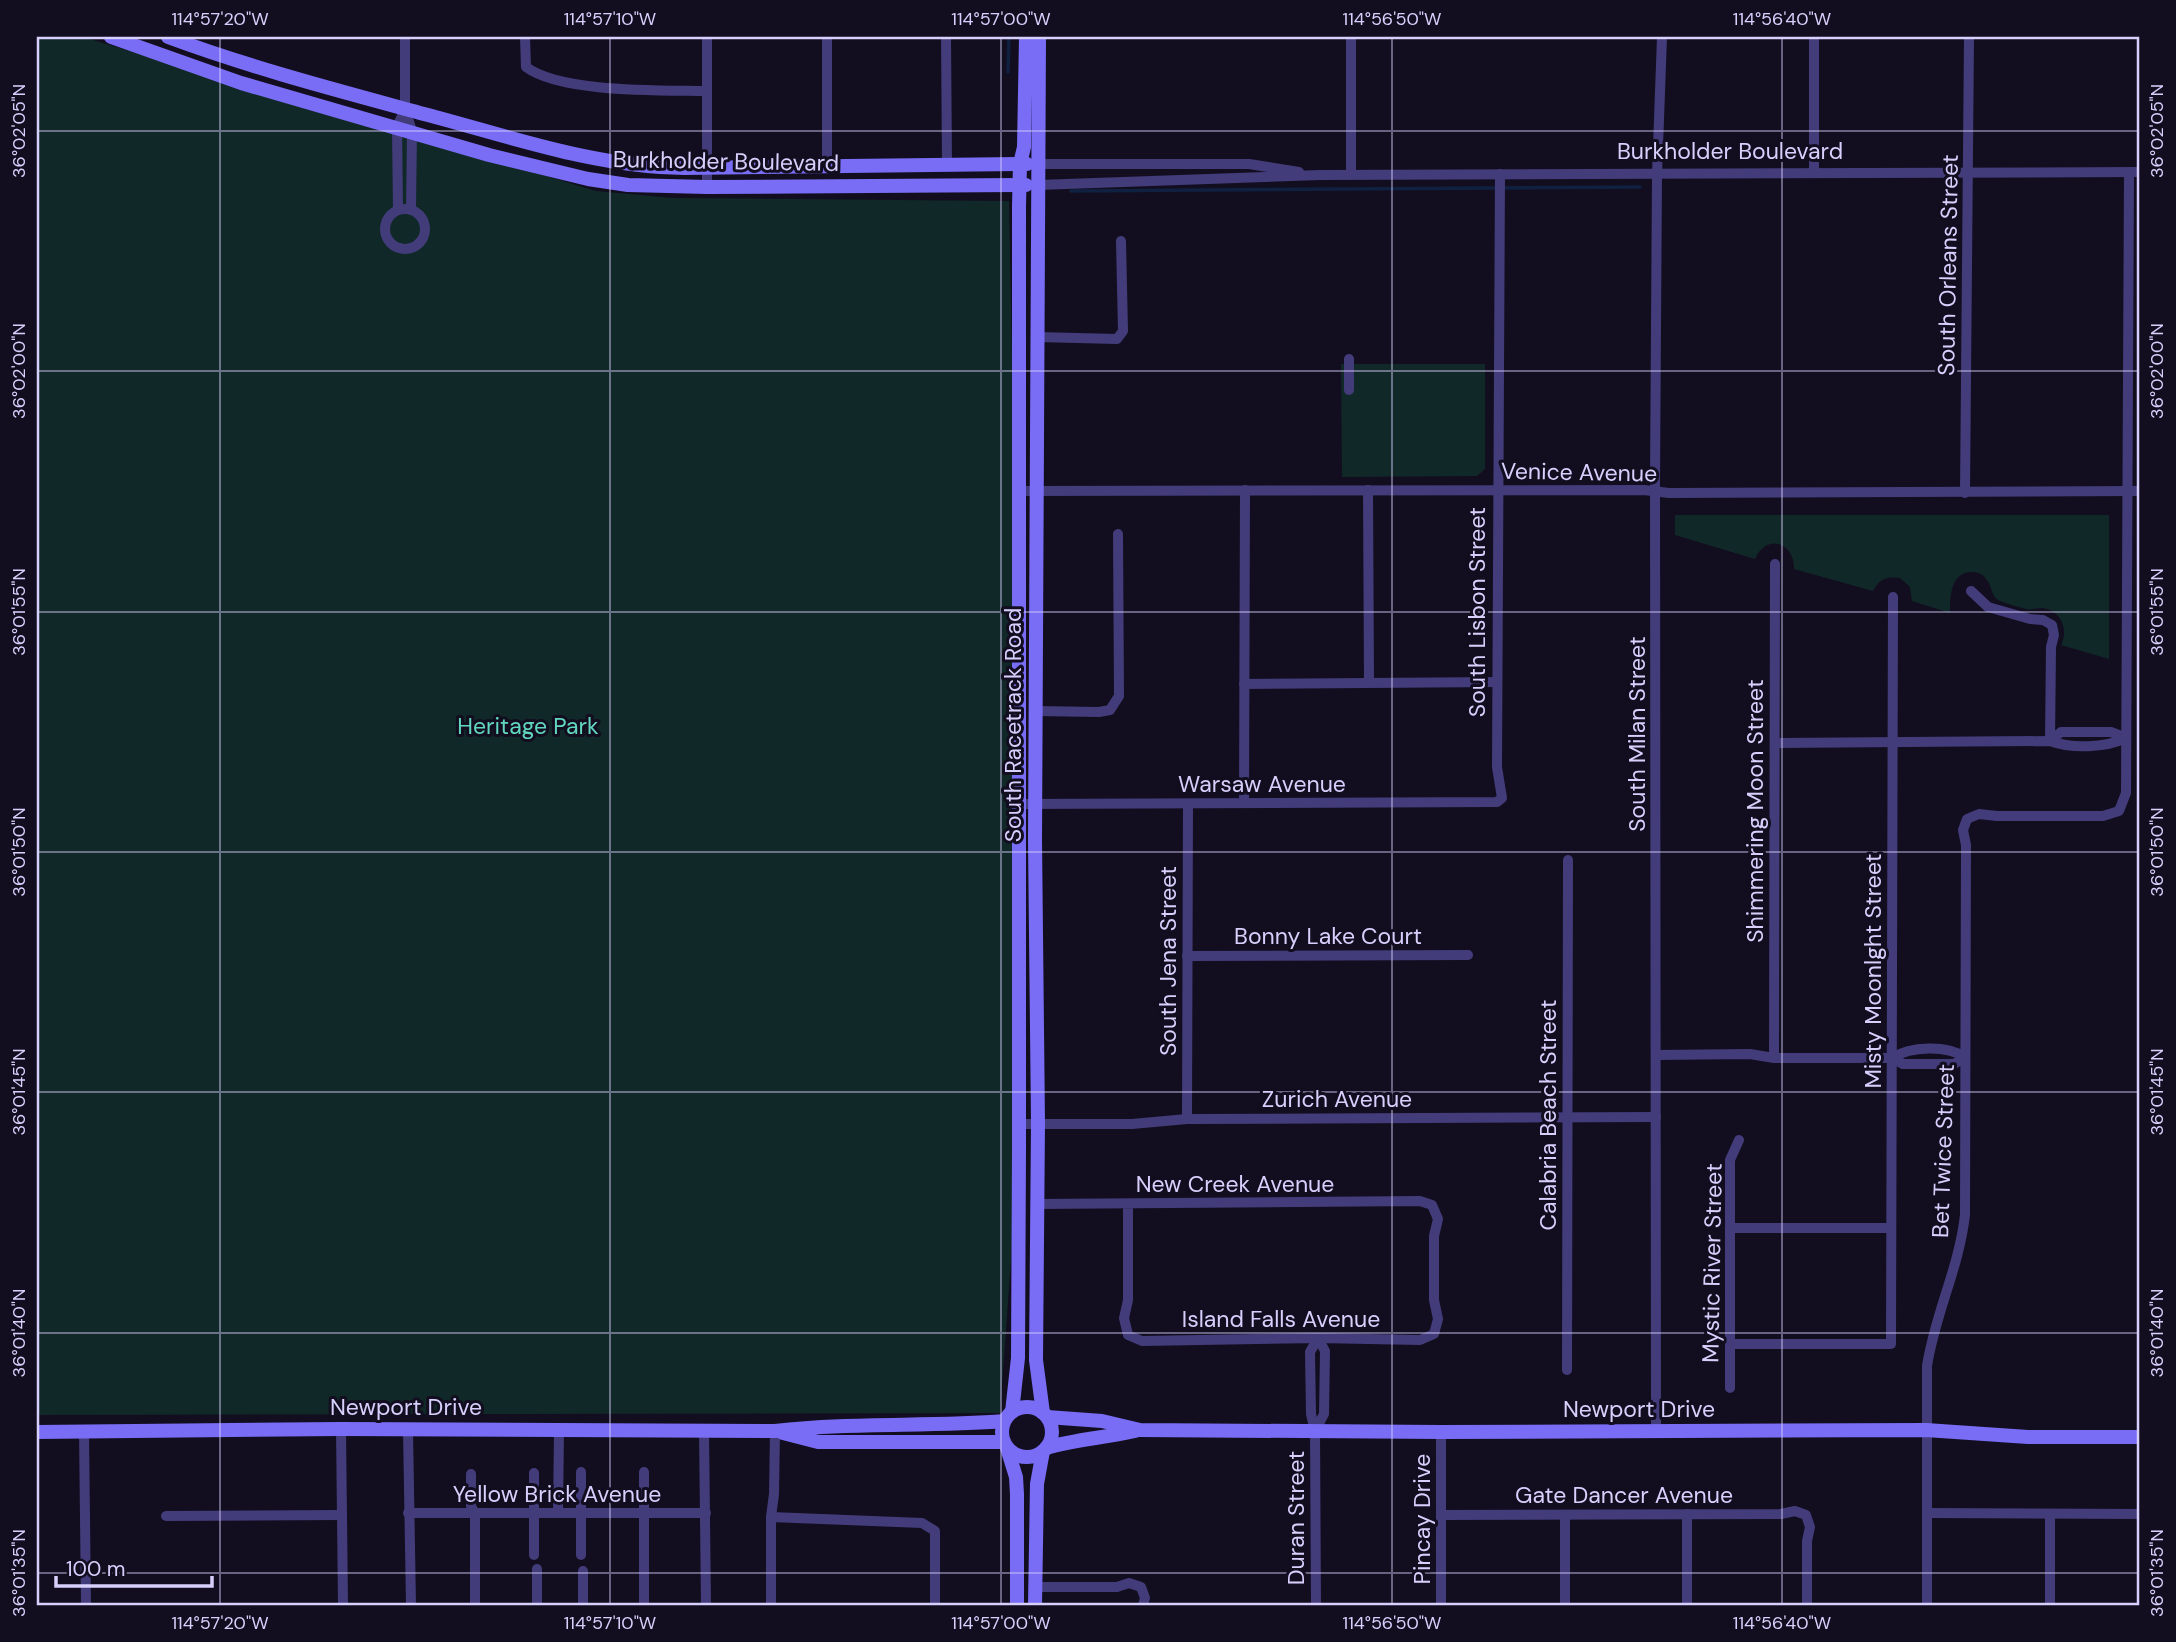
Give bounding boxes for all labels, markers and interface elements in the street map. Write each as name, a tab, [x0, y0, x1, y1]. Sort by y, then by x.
text: 114°57'20"W	[171, 7, 269, 31]
text: 114°57'10"W	[564, 7, 656, 31]
text: 114°57'00"W	[951, 7, 1051, 31]
text: 114°56'50"W	[1343, 7, 1441, 31]
text: 114°56'40"W	[1733, 7, 1831, 31]
text: 36°02'05"N	[7, 84, 31, 178]
text: 36°02'05"N	[2145, 84, 2169, 178]
street label: Burkholder Boulevard	[1617, 136, 1843, 166]
street label: Burkholder Boulevard	[613, 144, 839, 178]
street label: South Orleans Street	[1931, 154, 1965, 376]
text: 36°02'00"N	[7, 323, 31, 419]
text: 36°02'00"N	[2145, 323, 2169, 419]
street label: Venice Avenue	[1501, 456, 1657, 488]
street label: South Lisbon Street	[1462, 507, 1492, 717]
text: 36°01'55"N	[7, 568, 31, 656]
text: 36°01'55"N	[2145, 568, 2169, 656]
street label: South Racetrack Road	[998, 608, 1028, 842]
street label: South Milan Street	[1622, 636, 1652, 832]
street label: Shimmering Moon Street	[1740, 679, 1770, 943]
park label: Heritage Park	[457, 711, 599, 741]
street label: Warsaw Avenue	[1178, 769, 1346, 799]
text: 36°01'50"N	[7, 807, 31, 897]
text: 36°01'50"N	[2145, 807, 2169, 897]
street label: Misty Moonlght Street	[1858, 853, 1888, 1089]
street label: South Jena Street	[1153, 866, 1183, 1056]
street label: Bonny Lake Court	[1234, 921, 1422, 951]
street label: Calabria Beach Street	[1533, 1000, 1563, 1230]
text: 36°01'45"N	[7, 1048, 31, 1136]
text: 36°01'45"N	[2145, 1048, 2169, 1136]
street label: Bet Twice Street	[1925, 1064, 1961, 1238]
street label: Zurich Avenue	[1262, 1084, 1412, 1114]
street label: Mystic River Street	[1695, 1163, 1729, 1363]
street label: New Creek Avenue	[1136, 1169, 1334, 1199]
text: 36°01'40"N	[7, 1289, 31, 1377]
text: 36°01'40"N	[2145, 1289, 2169, 1377]
street label: Island Falls Avenue	[1182, 1304, 1380, 1334]
street label: Newport Drive	[330, 1392, 482, 1422]
street label: Newport Drive	[1563, 1394, 1715, 1424]
street label: Duran Street	[1281, 1451, 1311, 1585]
street label: Pincay Drive	[1407, 1454, 1437, 1584]
street label: Yellow Brick Avenue	[453, 1479, 661, 1509]
street label: Gate Dancer Avenue	[1515, 1480, 1733, 1510]
text: 36°01'35"N	[7, 1529, 31, 1617]
text: 36°01'35"N	[2145, 1529, 2169, 1617]
scale bar	[56, 1544, 212, 1588]
text: 100 m	[66, 1555, 126, 1583]
text: 114°57'20"W	[171, 1611, 269, 1635]
text: 114°57'10"W	[564, 1611, 656, 1635]
text: 114°57'00"W	[951, 1611, 1051, 1635]
text: 114°56'50"W	[1343, 1611, 1441, 1635]
text: 114°56'40"W	[1733, 1611, 1831, 1635]

